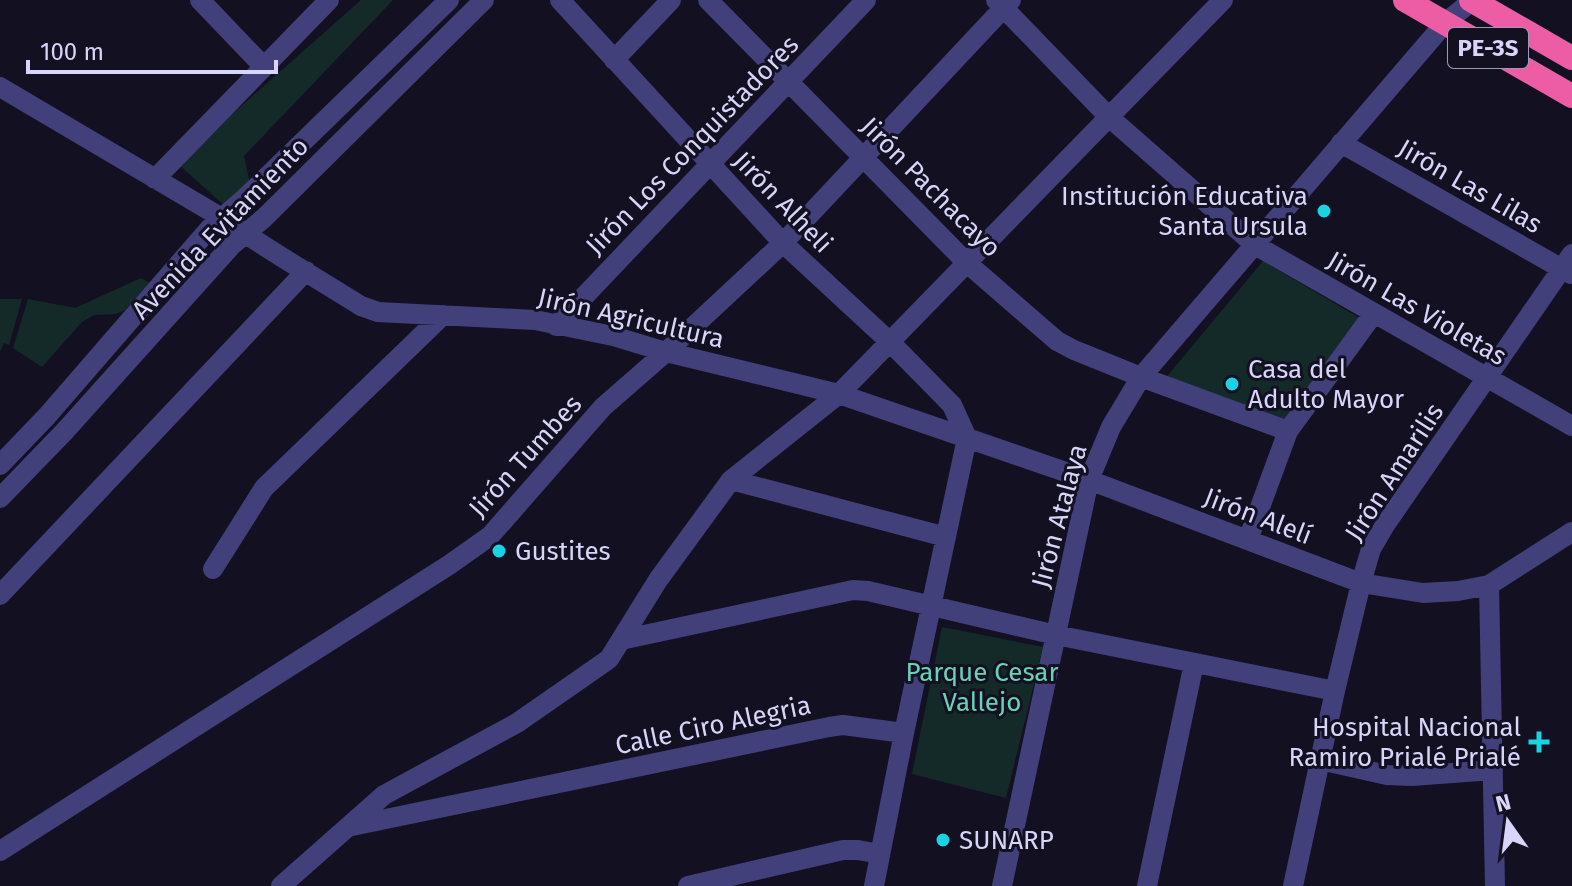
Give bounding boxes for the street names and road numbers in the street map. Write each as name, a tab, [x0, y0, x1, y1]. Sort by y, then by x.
road number: PE-3S	[1448, 28, 1528, 68]
street label: Jirón Los Conquistadores	[580, 29, 805, 261]
street label: Jirón Pachacayo	[854, 111, 1007, 264]
street label: Avenida Evitamiento	[126, 131, 315, 326]
street label: Jirón Las Lilas	[1392, 133, 1547, 240]
street label: Jirón Alheli	[727, 145, 838, 259]
street label: Jirón Las Violetas	[1322, 245, 1512, 372]
street label: Jirón Agricultura	[535, 282, 727, 355]
street label: Jirón Tumbes	[463, 389, 588, 524]
street label: Jirón Amarilis	[1338, 398, 1450, 547]
street label: Jirón Atalaya	[1025, 441, 1094, 591]
street label: Jirón Alelí	[1199, 482, 1316, 551]
street label: Calle Ciro Alegria	[612, 690, 814, 761]

